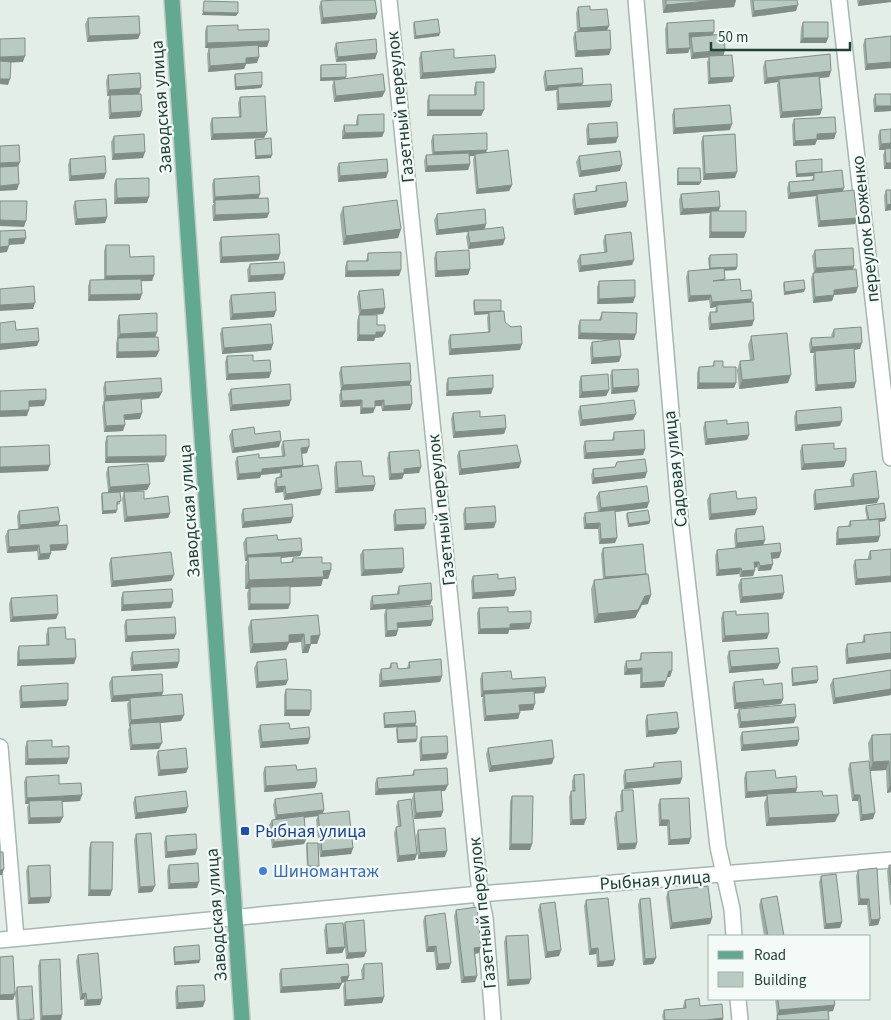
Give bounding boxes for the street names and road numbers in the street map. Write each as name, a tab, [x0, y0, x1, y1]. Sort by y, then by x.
street label: Газетный переулок	[380, 30, 421, 184]
street label: Заводская улица	[144, 39, 179, 174]
street label: переулок Боженко	[845, 154, 886, 304]
street label: Садовая улица	[657, 409, 694, 528]
street label: Газетный переулок	[421, 433, 462, 587]
street label: Заводская улица	[172, 443, 207, 578]
street label: Газетный переулок	[462, 836, 503, 990]
street label: Заводская улица	[199, 847, 234, 982]
street label: Рыбная улица	[599, 864, 711, 897]

